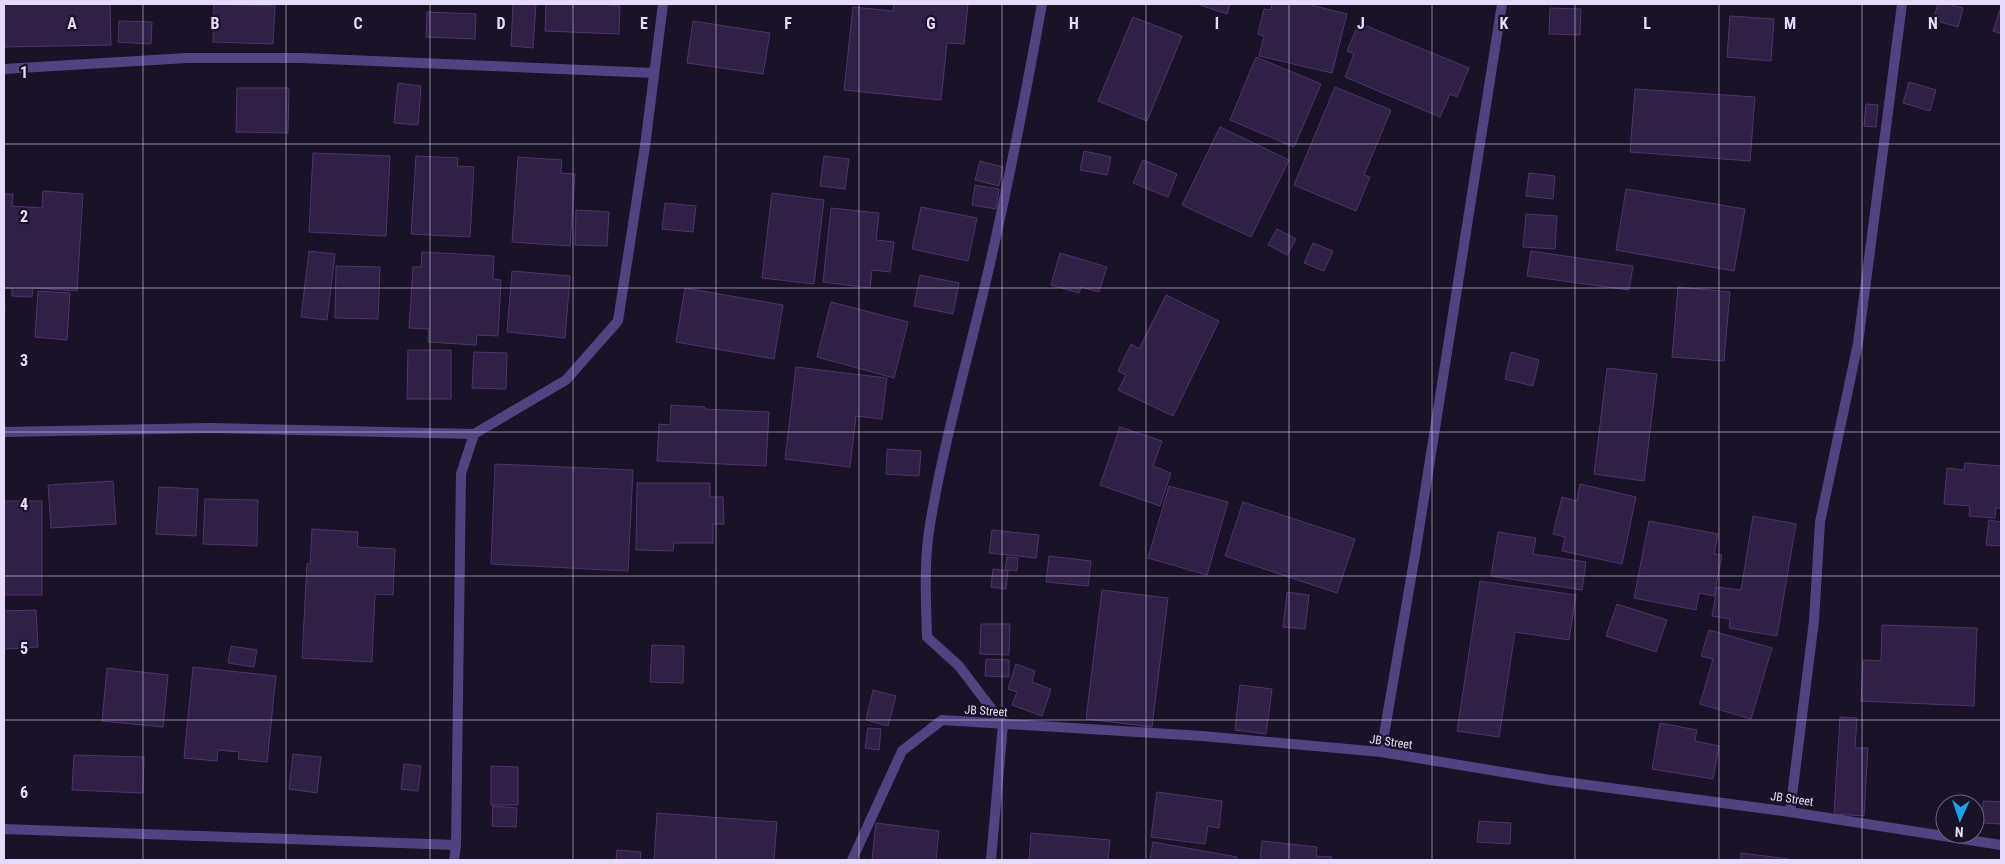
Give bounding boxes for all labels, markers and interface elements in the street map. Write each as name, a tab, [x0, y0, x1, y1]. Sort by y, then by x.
text: A	[67, 14, 77, 33]
text: B	[211, 14, 220, 33]
text: C	[353, 14, 363, 33]
text: D	[496, 14, 506, 33]
text: E	[640, 14, 648, 33]
text: F	[784, 14, 792, 33]
text: G	[926, 14, 936, 33]
text: H	[1069, 14, 1079, 33]
text: I	[1215, 14, 1219, 33]
text: J	[1357, 14, 1365, 33]
text: K	[1500, 14, 1509, 33]
text: L	[1643, 14, 1651, 33]
text: M	[1784, 14, 1796, 33]
text: N	[1928, 14, 1938, 33]
text: 1	[20, 63, 28, 82]
text: 2	[20, 207, 28, 226]
text: 3	[20, 351, 28, 370]
text: 4	[20, 495, 28, 514]
text: 5	[20, 639, 28, 658]
street label: JB Street	[964, 703, 1008, 720]
street label: JB Street	[1369, 732, 1414, 752]
text: 6	[20, 783, 28, 802]
street label: JB Street	[1770, 789, 1815, 809]
north arrow	[1935, 794, 1985, 844]
text: N	[1955, 824, 1964, 840]

